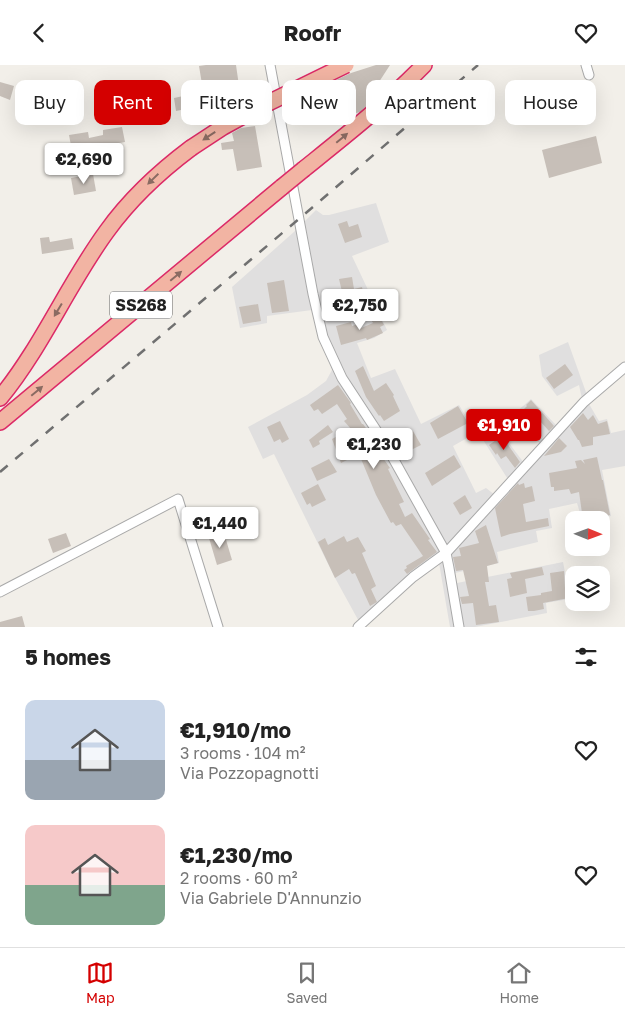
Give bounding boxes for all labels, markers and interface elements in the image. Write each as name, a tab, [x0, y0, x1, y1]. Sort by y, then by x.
icon: back	[25, 19, 53, 47]
text: Roofr	[284, 19, 341, 46]
icon: heart	[572, 19, 600, 47]
chip: Buy	[15, 80, 84, 125]
chip: Rent	[94, 80, 171, 125]
chip: Filters	[181, 80, 272, 125]
chip: New	[282, 80, 356, 125]
chip: Apartment	[366, 80, 495, 125]
chip: House	[505, 80, 596, 125]
one-way arrow	[203, 131, 216, 140]
one-way arrow	[335, 133, 348, 144]
pin: €2,690	[43, 143, 125, 185]
text: €2,690	[56, 149, 112, 169]
one-way arrow	[147, 173, 159, 185]
one-way arrow	[169, 270, 182, 281]
pin: €2,750	[319, 289, 401, 331]
road number: SS268	[110, 291, 172, 319]
text: €2,750	[332, 295, 388, 315]
one-way arrow	[53, 303, 62, 316]
one-way arrow	[31, 385, 44, 396]
pin: €1,910	[463, 409, 545, 451]
text: €1,910	[477, 415, 531, 435]
pin: €1,230	[333, 427, 415, 470]
text: €1,230	[347, 434, 401, 454]
pin: €1,440	[179, 507, 261, 549]
north arrow	[565, 511, 610, 556]
map controls	[565, 511, 610, 611]
text: €1,440	[192, 513, 248, 533]
button: layers	[565, 566, 610, 611]
icon: filters	[572, 643, 600, 671]
text: 5 homes	[25, 644, 111, 670]
text: €1,910/mo	[180, 717, 291, 743]
icon: home	[65, 720, 125, 780]
icon: heart	[572, 736, 600, 764]
text: 3 rooms · 104 m²	[180, 743, 305, 763]
text: Via Pozzopagnotti	[180, 763, 319, 783]
text: €1,230/mo	[180, 842, 293, 868]
icon: home	[65, 845, 125, 905]
icon: heart	[572, 861, 600, 889]
text: 2 rooms · 60 m²	[180, 868, 298, 888]
text: Via Gabriele D'Annunzio	[180, 888, 362, 908]
tab: Map	[86, 959, 115, 1006]
tab: Saved	[287, 959, 327, 1006]
tab: Home	[499, 959, 539, 1006]

